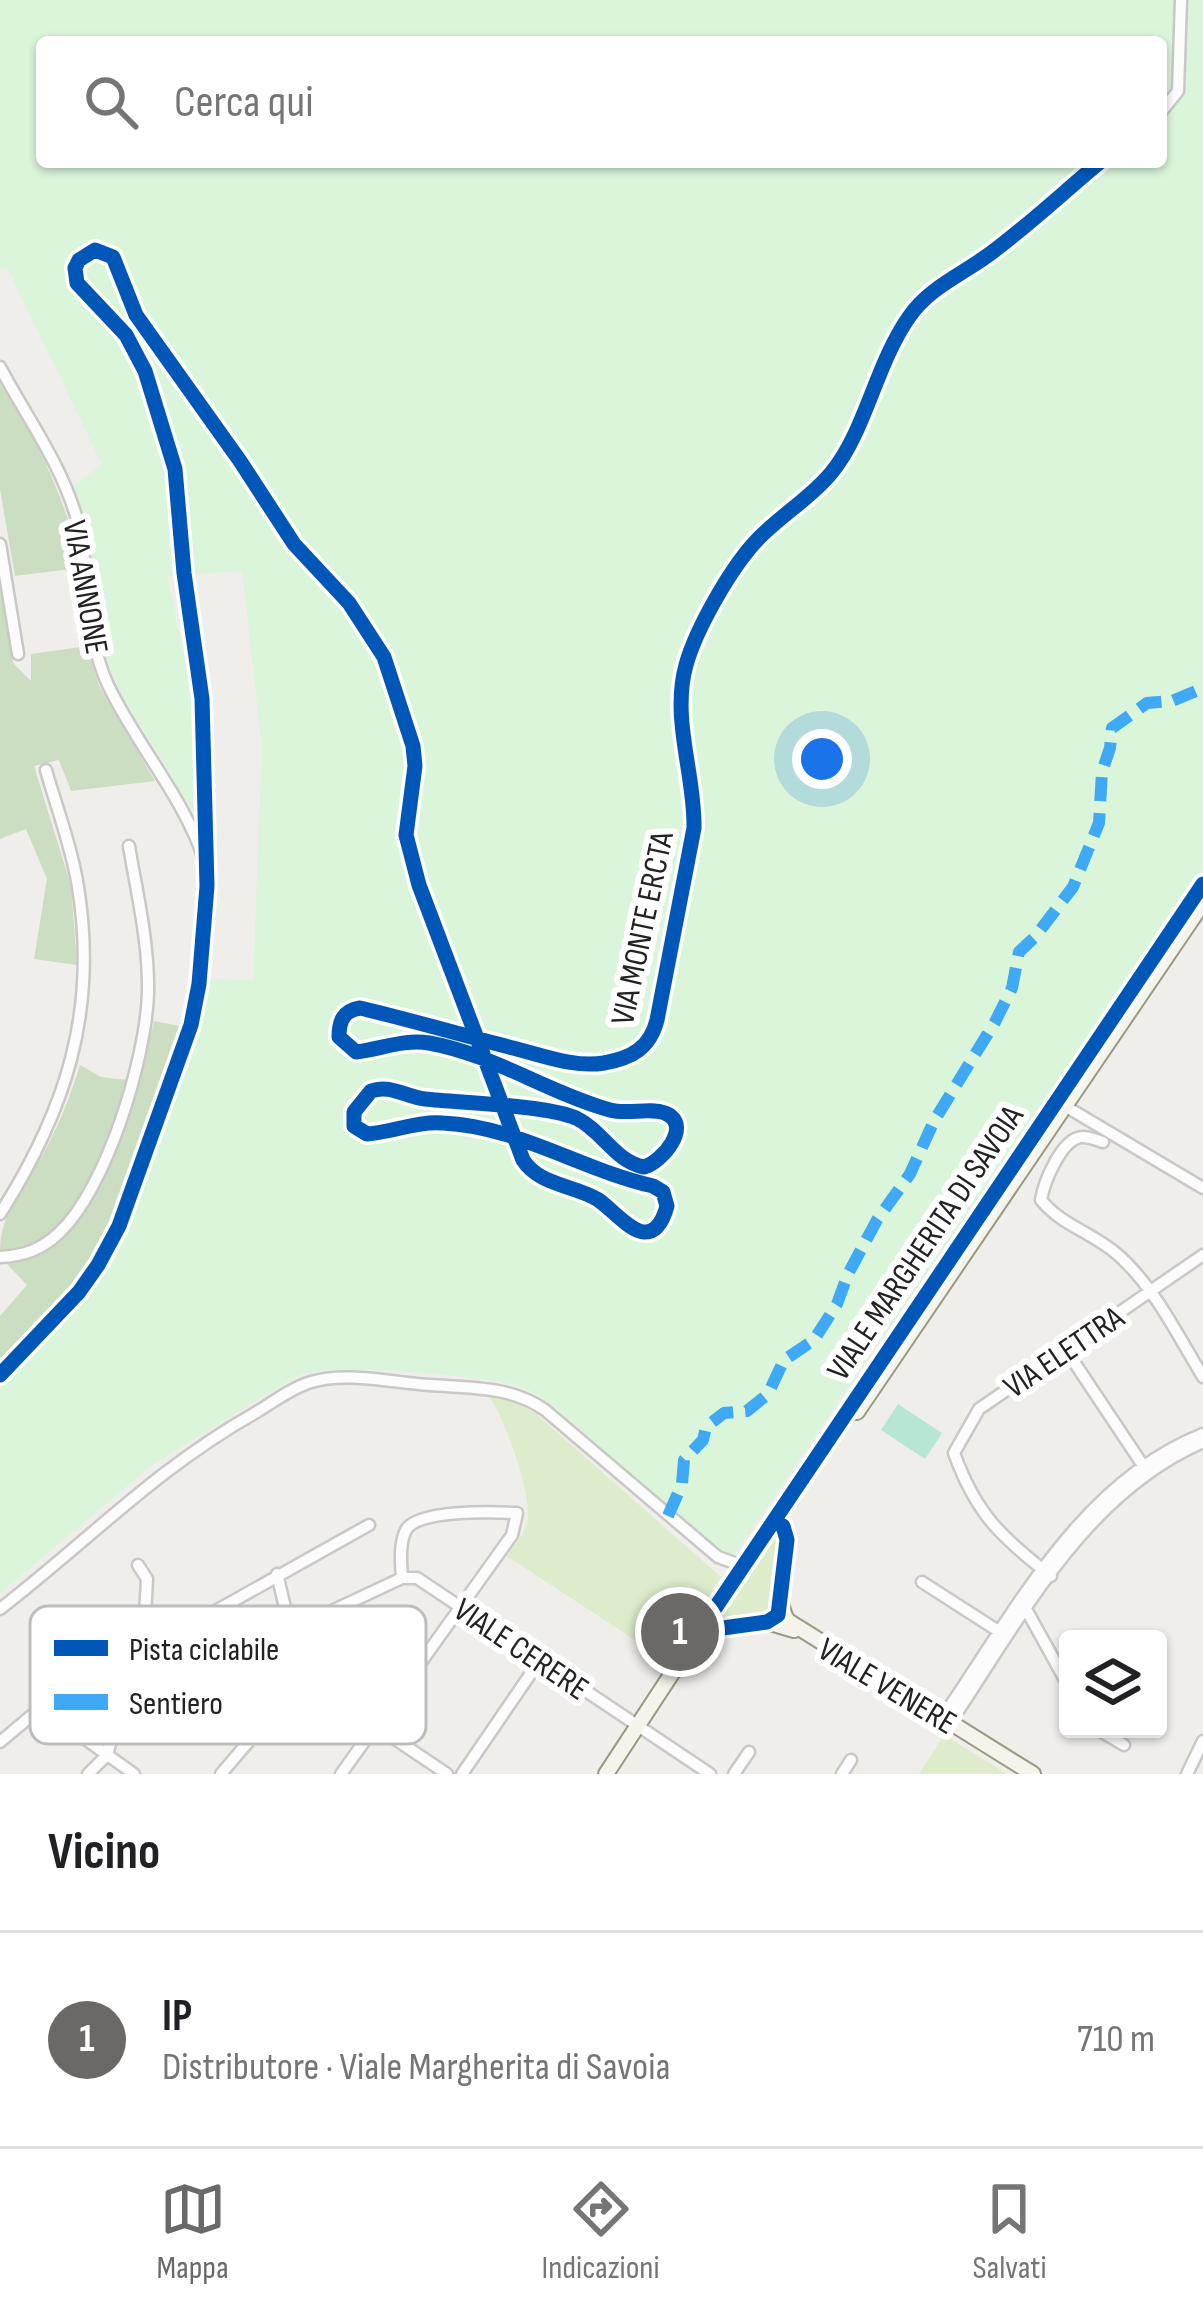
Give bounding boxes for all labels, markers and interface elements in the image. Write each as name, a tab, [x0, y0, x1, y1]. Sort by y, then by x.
search box	[36, 36, 1167, 168]
icon: search	[78, 69, 144, 135]
text: Cerca qui	[174, 75, 314, 130]
street label: VIA ANNONE	[54, 517, 116, 657]
your location	[792, 729, 852, 789]
street label: VIA MONTE ERCTA	[603, 827, 683, 1029]
street label: VIALE MARGHERITA DI SAVOIA	[819, 1097, 1033, 1388]
street label: VIA ELETTRA	[996, 1297, 1133, 1407]
pin: 1	[641, 1587, 719, 1677]
street label: VIALE CERERE	[446, 1590, 596, 1709]
legend	[30, 1606, 426, 1744]
text: Pista ciclabile	[129, 1630, 279, 1670]
street label: VIALE VENERE	[810, 1630, 963, 1744]
map controls	[1059, 1630, 1167, 1738]
button: layers	[1059, 1630, 1167, 1738]
text: Sentiero	[129, 1684, 223, 1724]
text: Vicino	[48, 1822, 160, 1883]
text: IP	[162, 1989, 192, 2044]
text: 1	[79, 2016, 95, 2063]
text: 710 m	[1077, 2016, 1155, 2063]
text: Distributore · Viale Margherita di Savoia	[162, 2044, 670, 2091]
tab: Mappa	[156, 2176, 229, 2288]
tab: Indicazioni	[542, 2176, 660, 2288]
tab: Salvati	[972, 2176, 1047, 2288]

